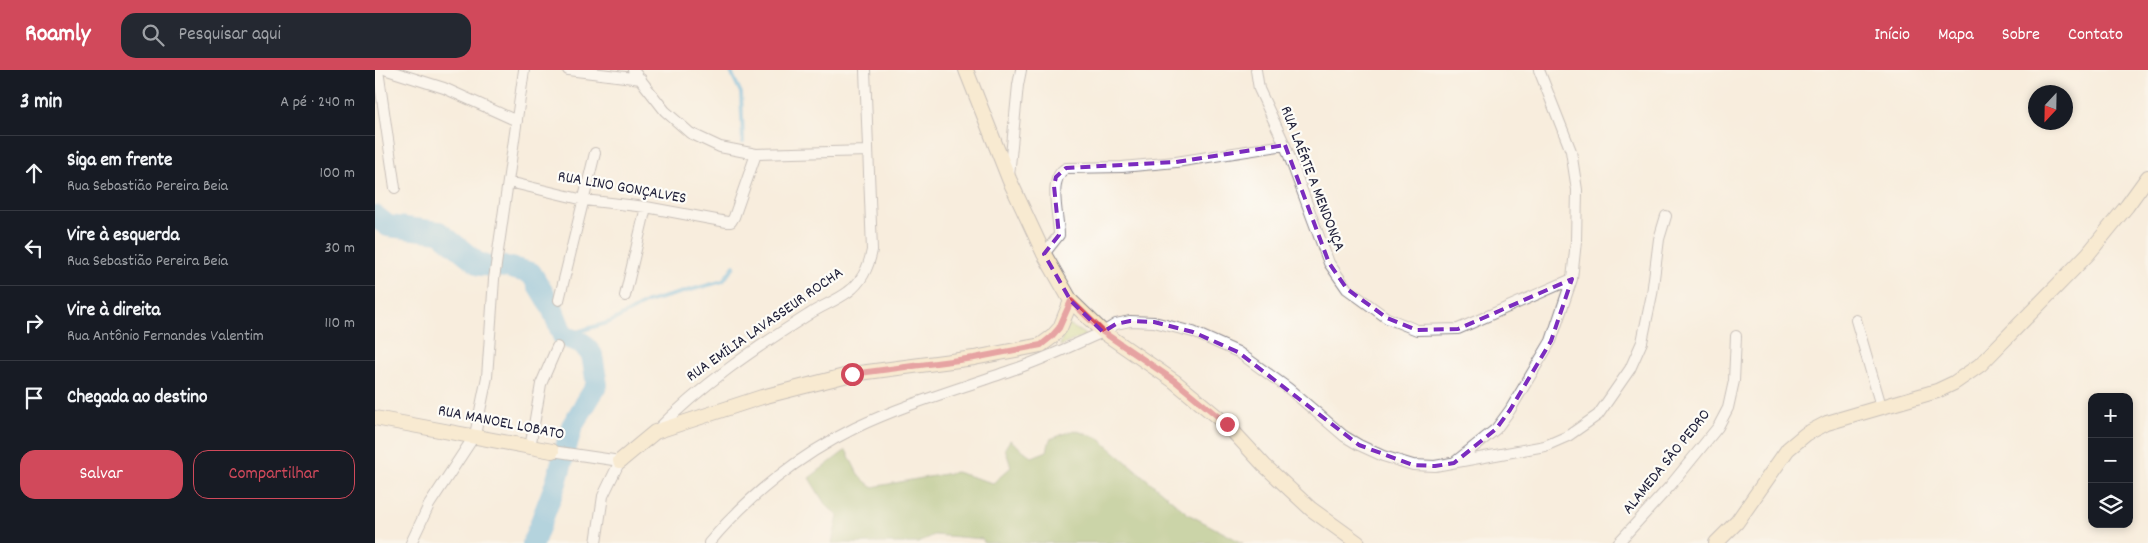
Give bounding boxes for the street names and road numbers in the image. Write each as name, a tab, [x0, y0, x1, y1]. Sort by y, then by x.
street label: RUA LAÉRTE A MENDONÇA	[1274, 103, 1350, 255]
street label: RUA LINO GONÇALVES	[556, 165, 688, 211]
street label: RUA EMÍLIA LAVASSEUR ROCHA	[682, 262, 848, 388]
street label: RUA MANOEL LOBATO	[436, 399, 566, 447]
street label: ALAMEDA SÃO PEDRO	[1617, 405, 1717, 519]

